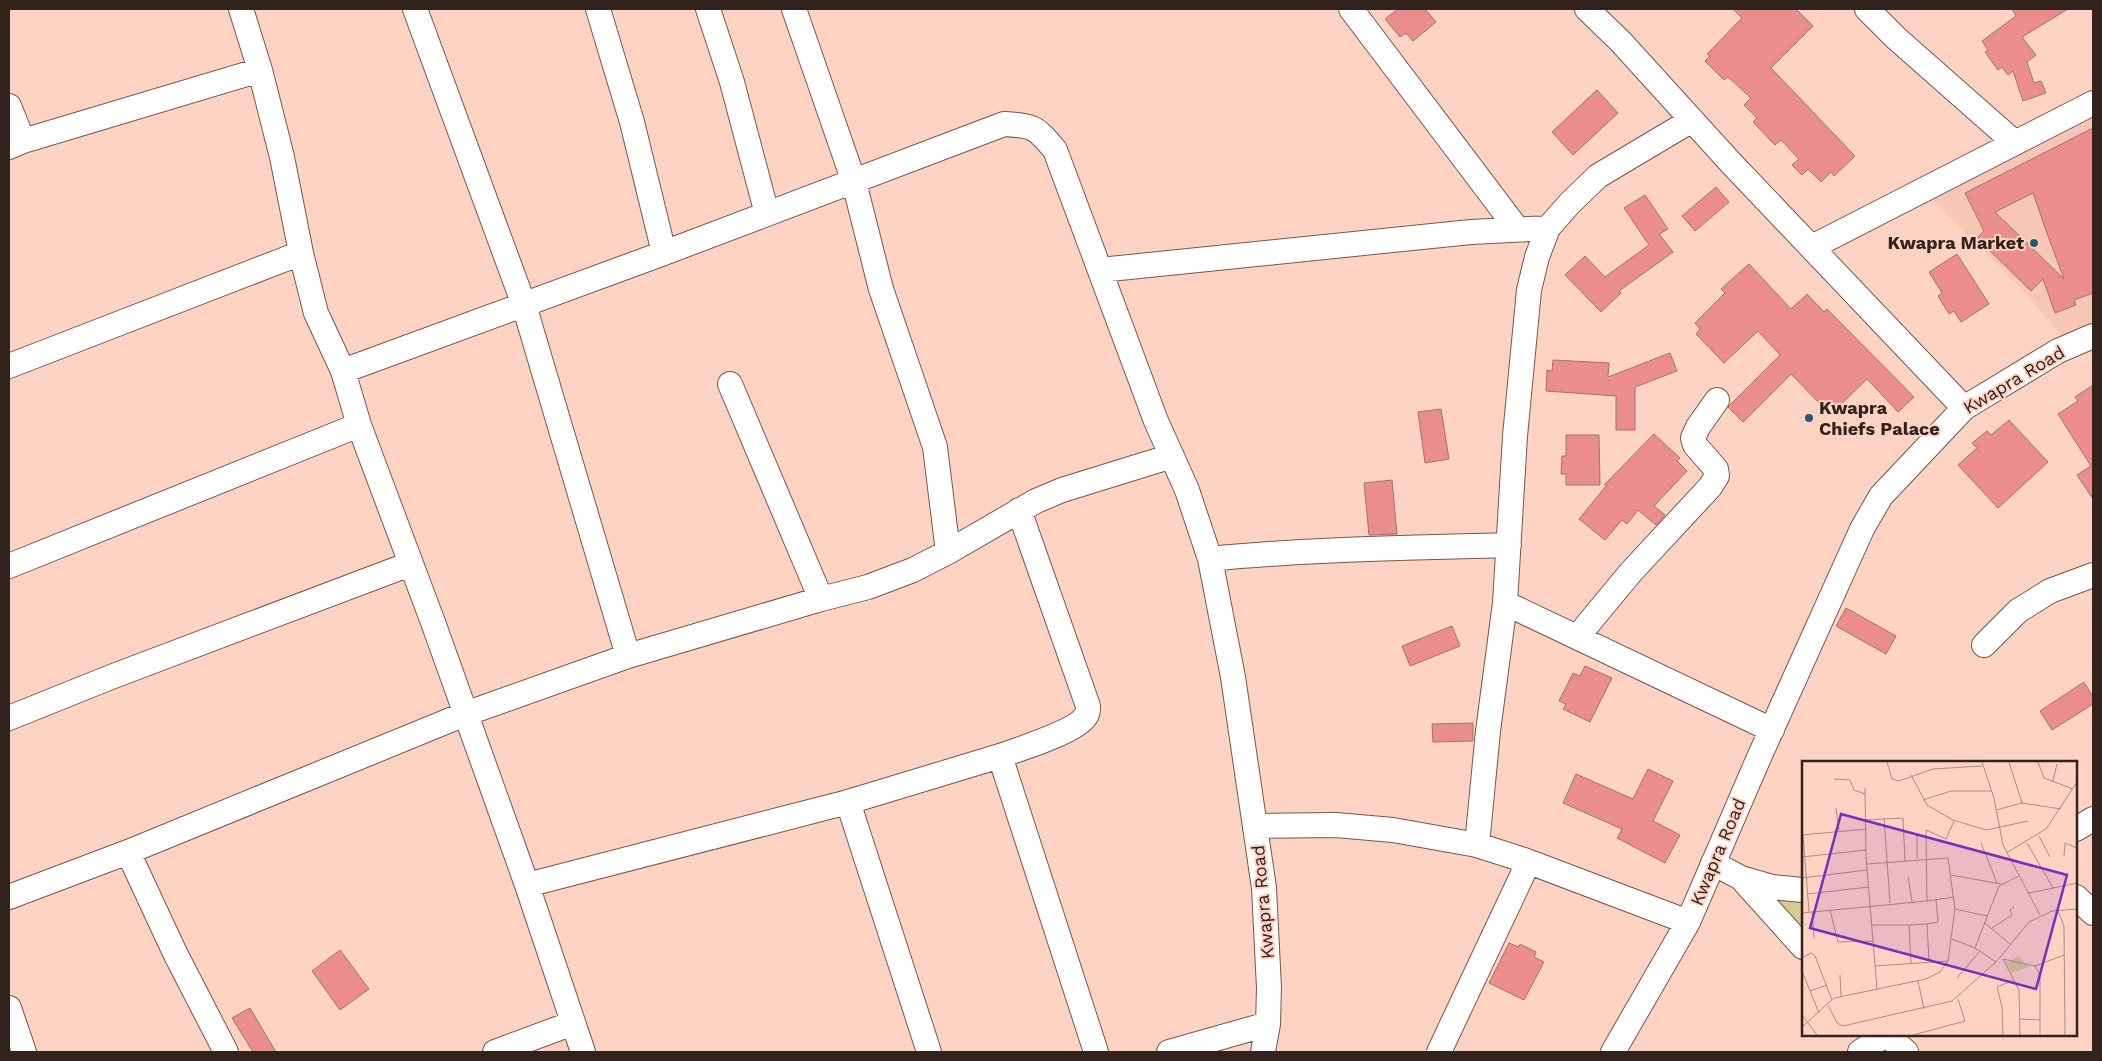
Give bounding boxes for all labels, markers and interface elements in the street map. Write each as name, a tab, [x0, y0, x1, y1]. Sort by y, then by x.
place label: Kwapra Market	[1888, 232, 2024, 253]
marker: Kwapra Market	[2028, 237, 2040, 249]
street label: Kwapra Road	[1959, 341, 2068, 418]
place label: Kwapra Chiefs Palace	[1819, 397, 1940, 439]
marker: Kwapra Chiefs Palace	[1803, 412, 1815, 424]
inset map	[1802, 761, 2077, 1036]
street label: Kwapra Road	[1686, 795, 1750, 909]
street label: Kwapra Road	[1247, 844, 1278, 960]

